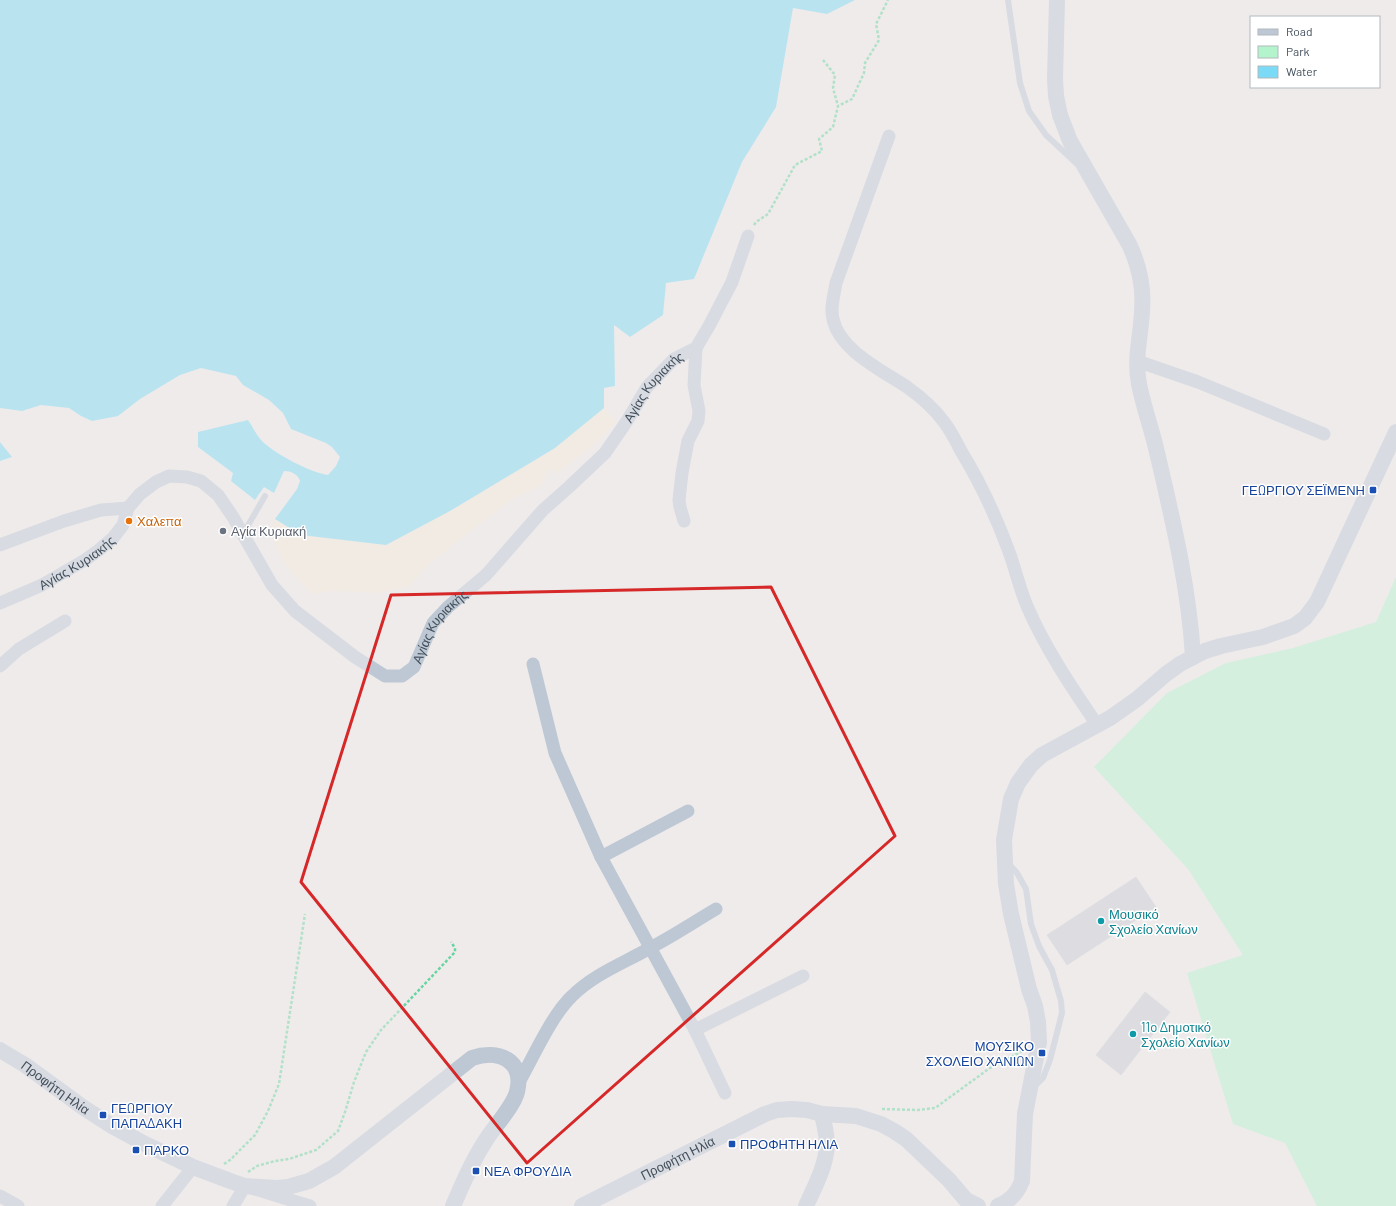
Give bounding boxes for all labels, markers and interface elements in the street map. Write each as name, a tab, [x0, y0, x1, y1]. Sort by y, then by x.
legend	[1250, 16, 1380, 88]
text: Road	[1286, 24, 1313, 38]
text: Park	[1286, 44, 1310, 58]
text: Water	[1286, 64, 1318, 78]
street label: Αγίας Κυριακής	[620, 348, 686, 425]
place label: ΓΕΩΡΓΙΟΥ ΣΕΪΜΕΝΗ	[1242, 482, 1365, 498]
marker: ΓΕΩΡΓΙΟΥ ΣΕΪΜΕΝΗ	[1368, 485, 1378, 495]
place label: Χαλεπα	[137, 513, 182, 529]
marker: Χαλεπα	[124, 516, 134, 526]
place label: Αγία Κυριακή	[231, 523, 306, 539]
marker: Αγία Κυριακή	[218, 526, 228, 536]
street label: Αγίας Κυριακής	[36, 532, 118, 593]
street label: Αγίας Κυριακής	[409, 586, 470, 666]
place label: Μουσικό Σχολείο Χανίων	[1109, 906, 1198, 937]
marker: Μουσικό Σχολείο Χανίων	[1096, 916, 1106, 926]
place label: 11o Δημοτικό Σχολείο Χανίων	[1141, 1019, 1230, 1050]
marker: 11o Δημοτικό Σχολείο Χανίων	[1128, 1029, 1138, 1039]
place label: ΜΟΥΣΙΚΟ ΣΧΟΛΕΙΟ ΧΑΝΙΩΝ	[926, 1038, 1034, 1069]
marker: ΜΟΥΣΙΚΟ ΣΧΟΛΕΙΟ ΧΑΝΙΩΝ	[1037, 1048, 1047, 1058]
street label: Προφήτη Ηλία	[18, 1057, 93, 1118]
place label: ΓΕΩΡΓΙΟΥ ΠΑΠΑΔΑΚΗ	[111, 1100, 182, 1131]
marker: ΓΕΩΡΓΙΟΥ ΠΑΠΑΔΑΚΗ	[98, 1110, 108, 1120]
street label: Προφήτη Ηλία	[638, 1132, 718, 1183]
place label: ΠΡΟΦΗΤΗ ΗΛΙΑ	[740, 1136, 839, 1152]
marker: ΠΡΟΦΗΤΗ ΗΛΙΑ	[727, 1139, 737, 1149]
place label: ΠΑΡΚΟ	[144, 1142, 189, 1158]
marker: ΠΑΡΚΟ	[131, 1145, 141, 1155]
place label: ΝΕΑ ΦΡΟΥΔΙΑ	[484, 1163, 572, 1179]
marker: ΝΕΑ ΦΡΟΥΔΙΑ	[471, 1166, 481, 1176]

